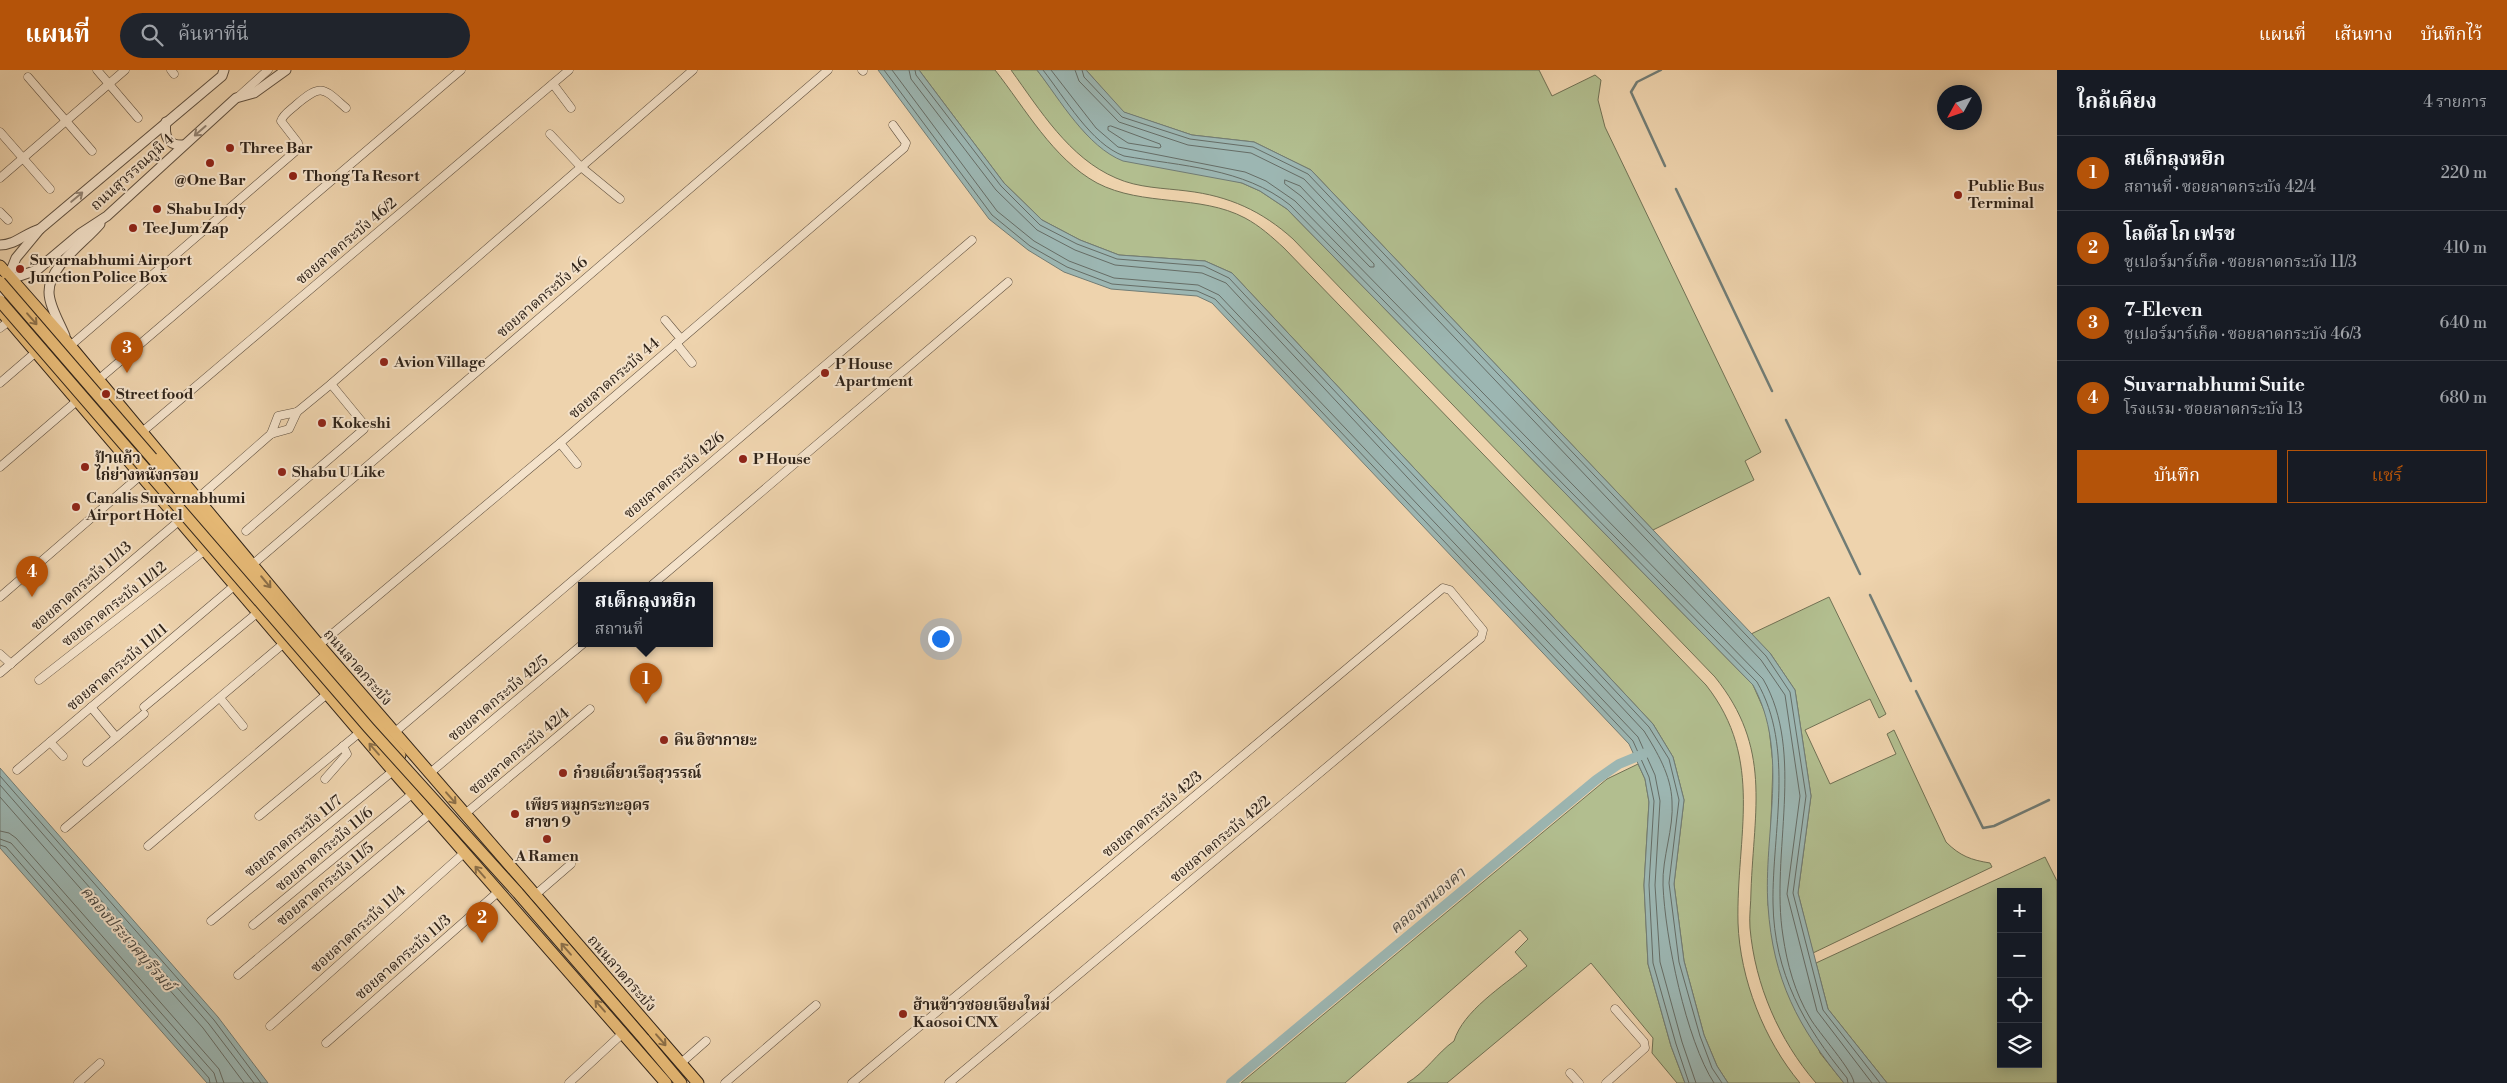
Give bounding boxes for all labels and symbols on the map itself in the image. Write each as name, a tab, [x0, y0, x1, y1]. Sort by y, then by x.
north arrow	[1937, 85, 1982, 130]
one-way arrow	[193, 125, 206, 136]
street label: ถนนสุวรรณภูมิ 4	[87, 130, 179, 216]
place label: Three Bar	[240, 139, 313, 158]
marker: Three Bar	[224, 142, 236, 154]
marker: @One Bar	[204, 157, 216, 169]
place label: Thong Ta Resort	[303, 167, 420, 186]
marker: Thong Ta Resort	[287, 170, 299, 182]
place label: @One Bar	[174, 171, 246, 190]
place label: Public Bus Terminal	[1968, 177, 2044, 213]
marker: Public Bus Terminal	[1952, 189, 1964, 201]
one-way arrow	[70, 192, 83, 203]
street label: ซอยลาดกระบัง 46/2	[292, 194, 401, 289]
place label: Shabu Indy	[167, 200, 246, 219]
marker: Shabu Indy	[151, 203, 163, 215]
place label: Tee Jum Zap	[143, 219, 229, 238]
marker: Tee Jum Zap	[127, 222, 139, 234]
place label: Suvarnabhumi Airport Junction Police Box	[28, 251, 193, 287]
street label: ซอยลาดกระบัง 46	[493, 253, 592, 342]
marker: Suvarnabhumi Airport Junction Police Box	[14, 263, 26, 275]
one-way arrow	[26, 312, 37, 325]
pin: 3	[111, 332, 143, 373]
street label: ซอยลาดกระบัง 44	[565, 334, 664, 423]
place label: Avion Village	[393, 353, 486, 372]
place label: P House Apartment	[834, 355, 914, 391]
marker: Avion Village	[378, 356, 390, 368]
marker: P House Apartment	[819, 367, 831, 379]
place label: Street food	[116, 385, 194, 404]
marker: Street food	[100, 388, 112, 400]
place label: Kokeshi	[332, 414, 391, 433]
marker: Kokeshi	[316, 417, 328, 429]
street label: ซอยลาดกระบัง 42/6	[620, 428, 729, 523]
place label: ป้าแก้ว ไก่ย่างหนังกรอบ	[94, 449, 199, 485]
place label: P House	[753, 450, 811, 469]
marker: P House	[737, 453, 749, 465]
marker: ป้าแก้ว ไก่ย่างหนังกรอบ	[79, 461, 91, 473]
place label: Shabu U Like	[292, 463, 385, 482]
marker: Shabu U Like	[276, 466, 288, 478]
place label: Canalis Suvarnabhumi Airport Hotel	[85, 489, 245, 525]
marker: Canalis Suvarnabhumi Airport Hotel	[70, 501, 82, 513]
street label: ซอยลาดกระบัง 11/13	[27, 537, 136, 635]
pin: 4	[16, 556, 48, 597]
street label: ซอยลาดกระบัง 11/12	[58, 557, 171, 651]
one-way arrow	[260, 575, 271, 588]
street label: ซอยลาดกระบัง 11/11	[63, 619, 172, 715]
street label: ถนนลาดกระบัง	[319, 625, 396, 710]
your location	[928, 626, 954, 652]
street label: ซอยลาดกระบัง 42/5	[444, 651, 552, 746]
pin: 1	[630, 663, 662, 704]
street label: ซอยลาดกระบัง 42/4	[465, 704, 574, 799]
place label: คิน อิซากายะ	[674, 731, 757, 750]
marker: คิน อิซากายะ	[658, 734, 670, 746]
one-way arrow	[368, 743, 379, 756]
place label: ก๋วยเตี๋ยวเรือสุวรรณ์	[573, 762, 702, 784]
marker: ก๋วยเตี๋ยวเรือสุวรรณ์	[557, 767, 569, 779]
street label: ซอยลาดกระบัง 42/3	[1098, 767, 1206, 862]
street label: ซอยลาดกระบัง 11/7	[241, 791, 346, 882]
one-way arrow	[446, 791, 457, 804]
street label: ซอยลาดกระบัง 42/2	[1166, 792, 1274, 887]
place label: เพียร หมูกระทะอุดร สาขา 9	[525, 796, 650, 832]
street label: ซอยลาดกระบัง 11/6	[272, 803, 377, 896]
marker: เพียร หมูกระทะอุดร สาขา 9	[509, 808, 521, 820]
marker: A Ramen	[541, 833, 553, 845]
street label: ซอยลาดกระบัง 11/5	[273, 838, 378, 931]
place label: A Ramen	[514, 847, 580, 866]
water label: คลองหนองคา	[1386, 863, 1471, 938]
one-way arrow	[474, 865, 486, 878]
water label: คลองประเวศบุรีรมย์	[76, 882, 180, 998]
street label: ซอยลาดกระบัง 11/4	[307, 882, 410, 977]
pin: 2	[466, 902, 498, 943]
street label: ซอยลาดกระบัง 11/3	[351, 910, 455, 1004]
street label: ถนนลาดกระบัง	[583, 931, 660, 1016]
one-way arrow	[560, 943, 572, 956]
place label: ฮ้านข้าวซอยเจียงใหม่ Kaosoi CNX	[913, 994, 1050, 1032]
one-way arrow	[594, 1000, 605, 1013]
marker: ฮ้านข้าวซอยเจียงใหม่ Kaosoi CNX	[897, 1008, 909, 1020]
one-way arrow	[655, 1033, 666, 1046]

